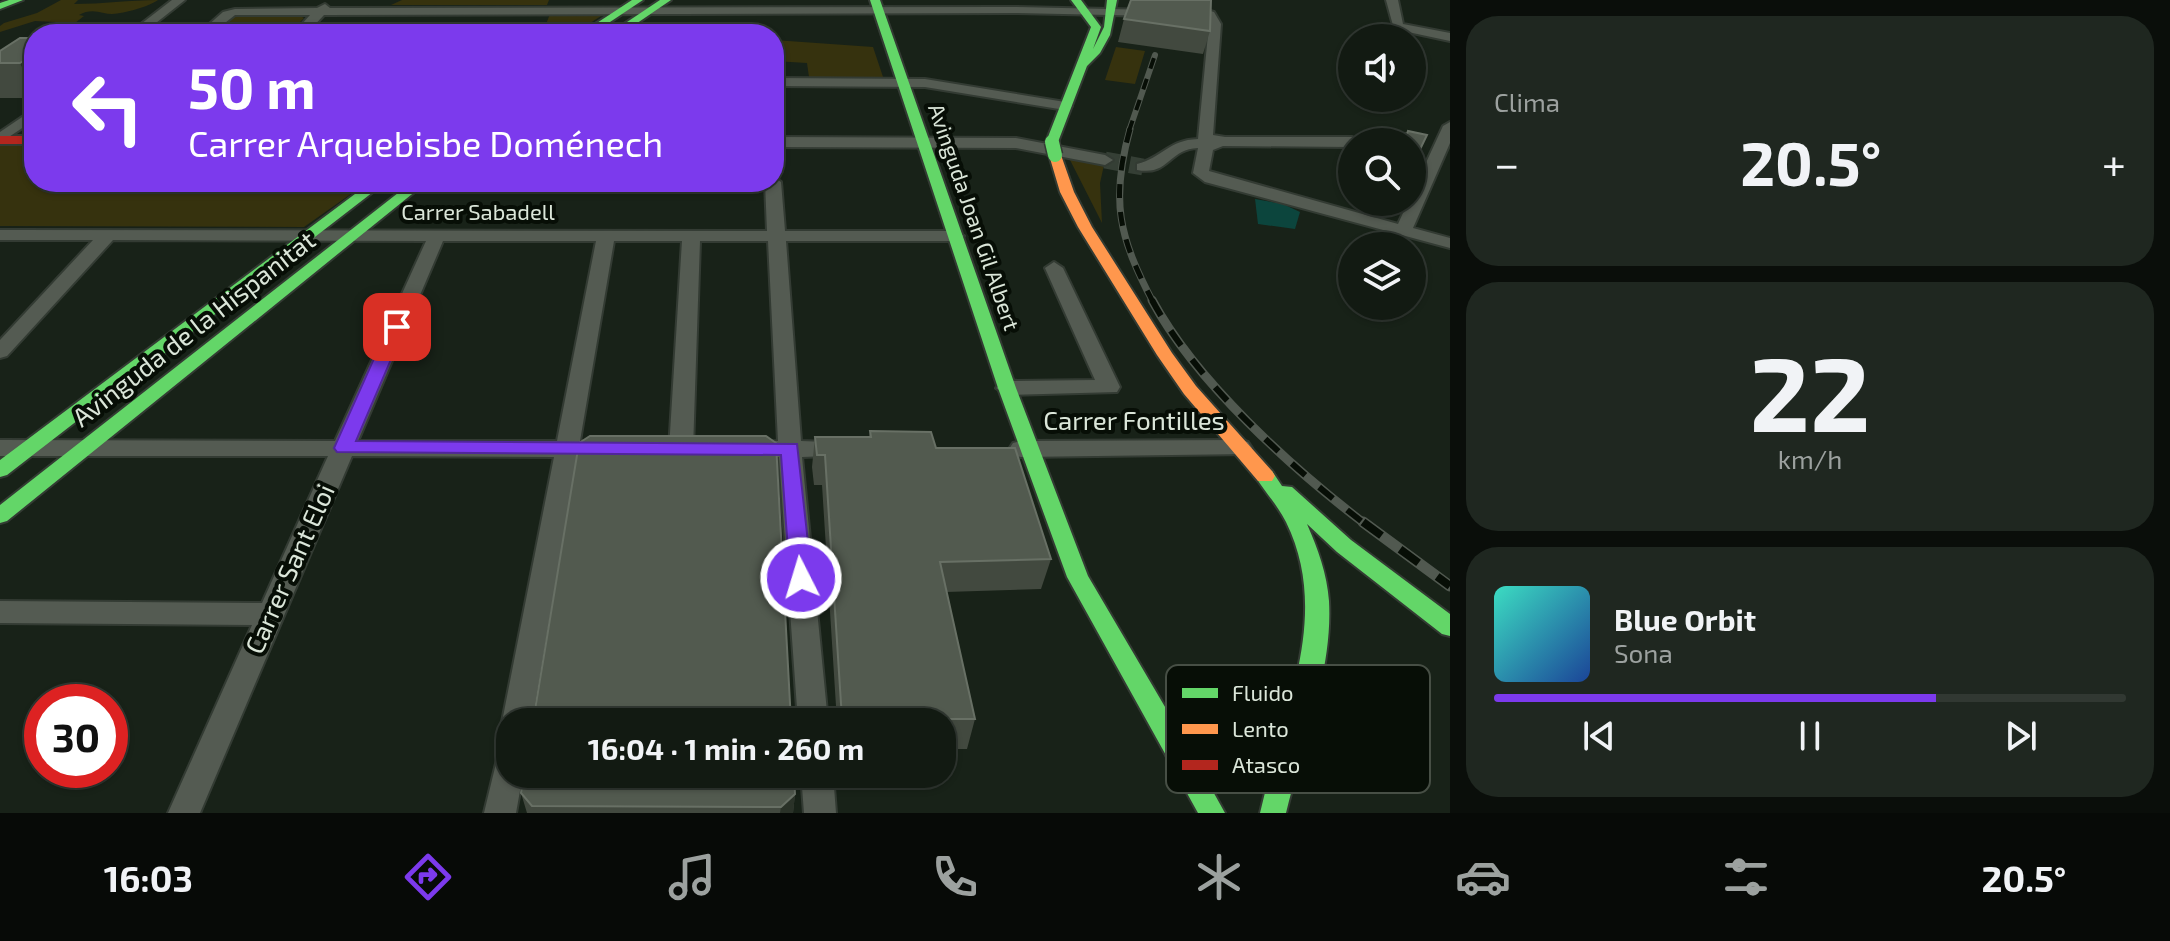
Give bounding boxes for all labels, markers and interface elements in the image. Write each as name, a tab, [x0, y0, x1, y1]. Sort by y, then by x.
map controls	[1338, 24, 1426, 320]
button: sound	[1338, 24, 1426, 112]
text: 50 m	[188, 53, 316, 120]
icon: left	[56, 56, 160, 160]
text: Clima	[1494, 86, 1560, 117]
street label: Avinguda Joan Gil Albert	[924, 100, 1026, 334]
text: Carrer Arquebisbe Doménech	[188, 121, 663, 164]
text: 20.5°	[1740, 126, 1881, 198]
button: search	[1338, 128, 1426, 216]
text: −	[1494, 136, 1520, 189]
text: +	[2102, 136, 2126, 189]
street label: Carrer Sabadell	[401, 198, 555, 224]
street label: Avinguda de la Hispanitat	[65, 223, 321, 432]
button: layers	[1338, 232, 1426, 320]
pin	[363, 293, 431, 361]
icon: arrive	[375, 305, 419, 349]
text: 22	[1750, 328, 1870, 453]
street label: Carrer Fontilles	[1043, 404, 1225, 435]
text: km/h	[1778, 443, 1842, 474]
street label: Carrer Sant Eloi	[237, 479, 340, 658]
position arrow	[759, 536, 843, 620]
text: Blue Orbit	[1614, 601, 1756, 637]
text: Sona	[1614, 637, 1673, 668]
legend	[1166, 665, 1430, 793]
text: Fluido	[1232, 679, 1294, 705]
speed limit sign: 30	[24, 684, 128, 788]
icon: previous	[1577, 714, 1621, 758]
icon: pause	[1788, 714, 1832, 758]
icon: next	[1999, 714, 2043, 758]
text: Lento	[1232, 715, 1289, 741]
text: 16:04 · 1 min · 260 m	[588, 730, 864, 766]
text: Atasco	[1232, 751, 1300, 777]
icon: directions	[400, 849, 456, 905]
icon: music	[664, 849, 720, 905]
icon: phone	[927, 849, 983, 905]
icon: climate	[1191, 849, 1247, 905]
icon: car	[1455, 849, 1511, 905]
icon: filters	[1718, 849, 1774, 905]
text: 16:03	[104, 856, 193, 899]
text: 20.5°	[1982, 856, 2066, 899]

